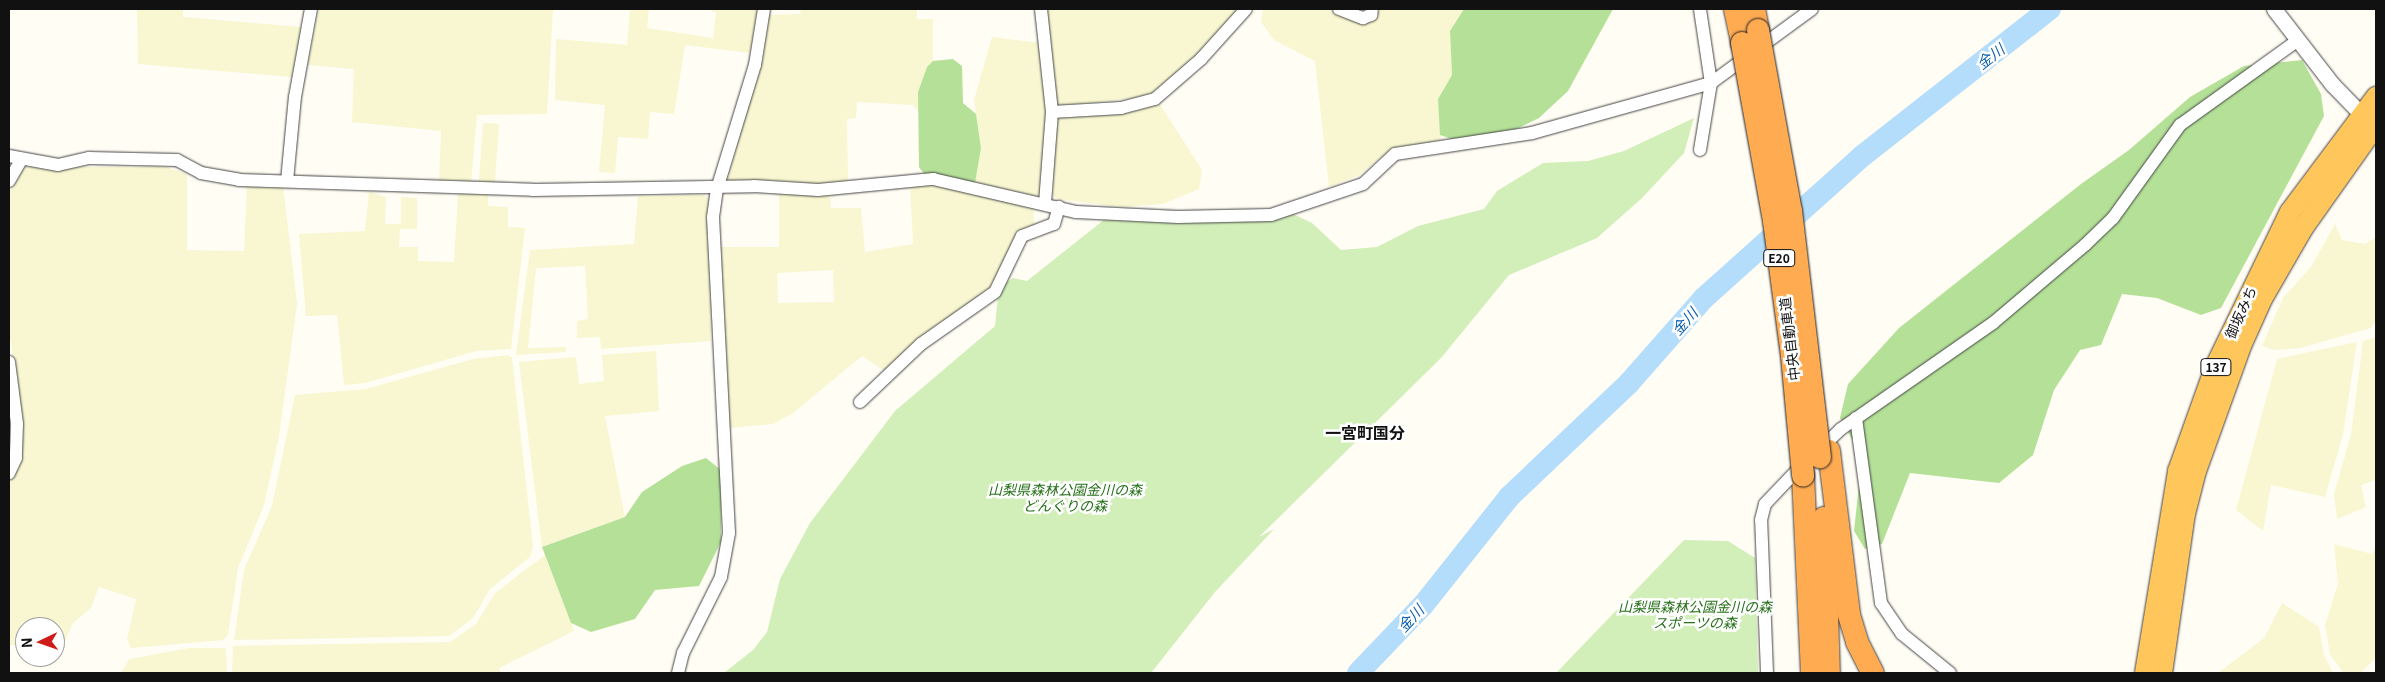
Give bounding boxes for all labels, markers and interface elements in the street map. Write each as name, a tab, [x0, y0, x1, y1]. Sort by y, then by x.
water label: 金川	[1973, 40, 2007, 72]
road number: E20	[1763, 248, 1795, 268]
street label: 御坂みち	[2221, 283, 2259, 341]
street label: 中央自動車道	[1776, 296, 1802, 382]
water label: 金川	[1667, 304, 1701, 338]
road number: 137	[2200, 358, 2232, 377]
district label: 一宮町国分	[1325, 422, 1405, 442]
park label: 山梨県森林公園金川の森 どんぐりの森	[988, 481, 1142, 514]
park label: 山梨県森林公園金川の森 スポーツの森	[1618, 598, 1772, 630]
water label: 金川	[1393, 601, 1427, 635]
north arrow	[15, 617, 65, 667]
text: N	[16, 637, 36, 648]

